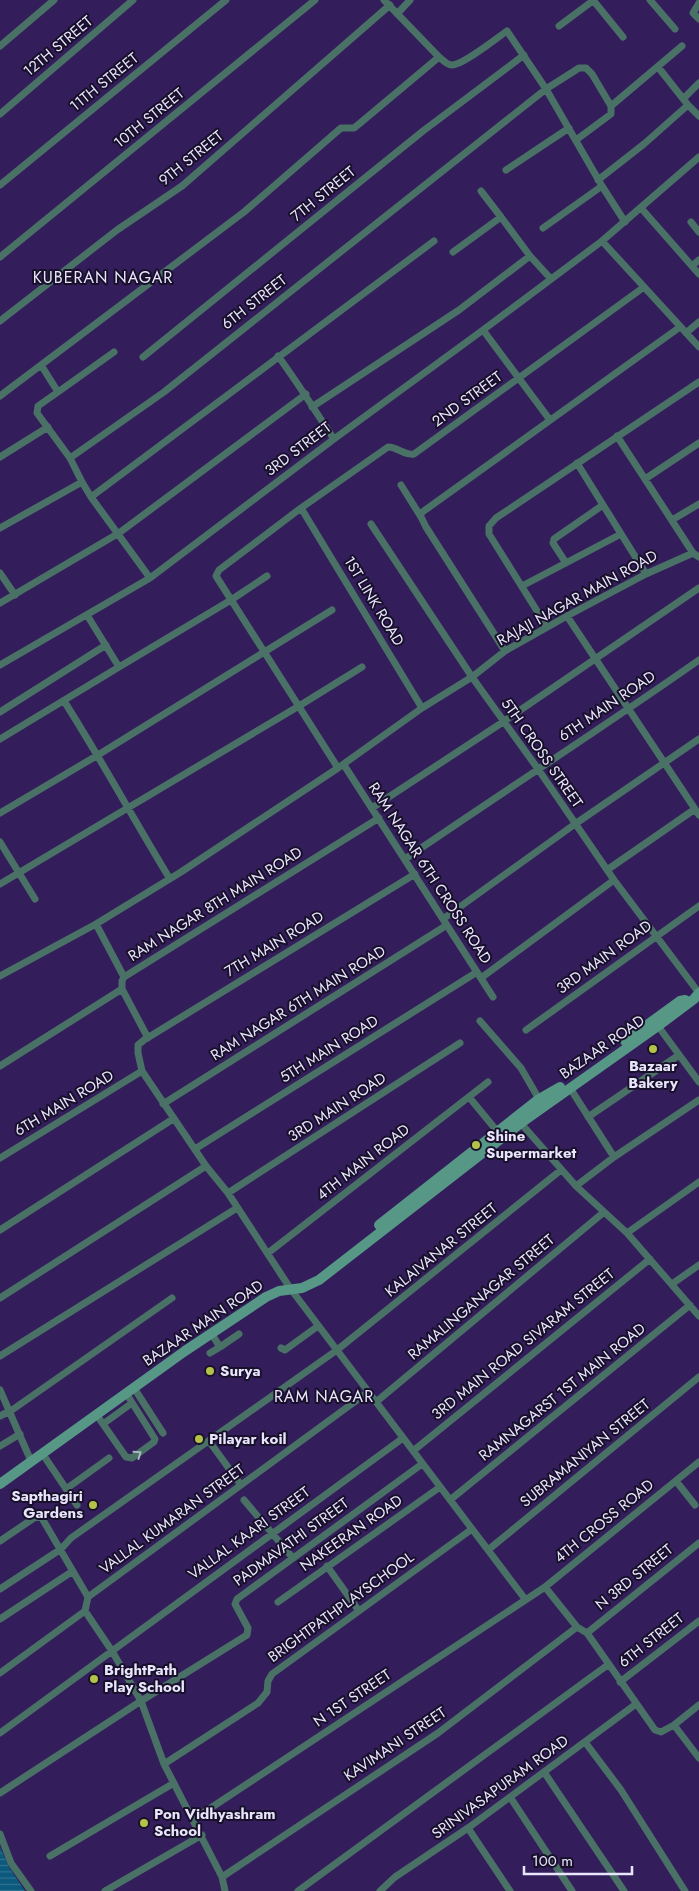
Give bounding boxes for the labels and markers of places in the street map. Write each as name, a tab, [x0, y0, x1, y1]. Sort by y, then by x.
marker: Bazaar Bakery	[647, 1043, 659, 1055]
place label: Bazaar Bakery	[628, 1055, 678, 1094]
place label: Shine Supermarket	[486, 1125, 577, 1164]
marker: Shine Supermarket	[470, 1139, 482, 1151]
place label: Surya	[220, 1360, 261, 1382]
marker: Surya	[204, 1365, 216, 1377]
place label: Pilayar koil	[209, 1428, 287, 1450]
marker: Pilayar koil	[193, 1433, 205, 1445]
place label: Sapthagiri Gardens	[11, 1485, 83, 1524]
marker: Sapthagiri Gardens	[87, 1499, 99, 1511]
place label: BrightPath Play School	[104, 1659, 185, 1698]
marker: BrightPath Play School	[88, 1673, 100, 1685]
place label: Pon Vidhyashram School	[154, 1803, 276, 1842]
marker: Pon Vidhyashram School	[138, 1817, 150, 1829]

